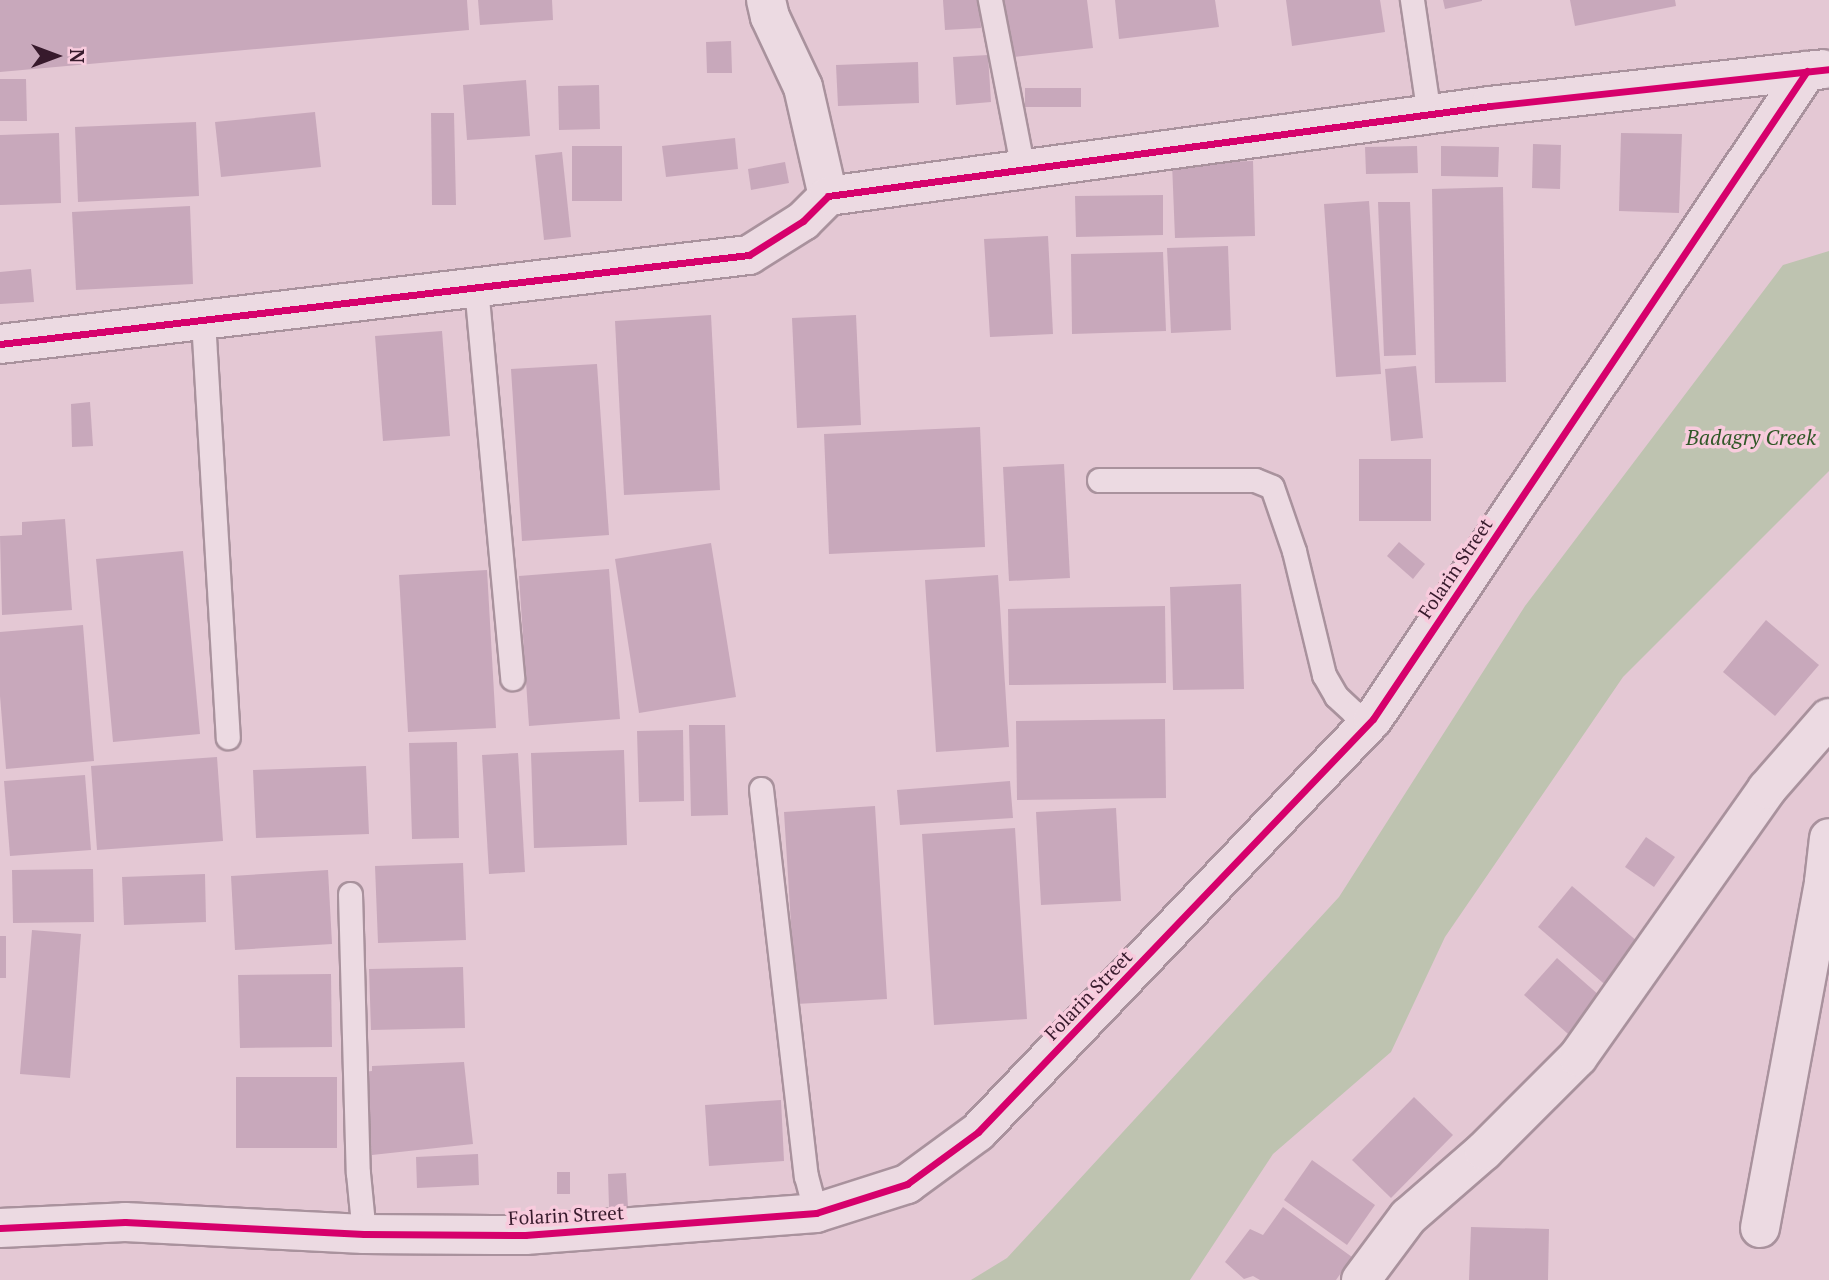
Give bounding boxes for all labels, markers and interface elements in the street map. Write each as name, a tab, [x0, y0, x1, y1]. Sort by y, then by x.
north arrow	[21, 21, 91, 91]
text: N	[65, 49, 90, 63]
water label: Badagry Creek	[1686, 424, 1816, 450]
street label: Folarin Street	[1413, 514, 1497, 622]
street label: Folarin Street	[1040, 945, 1136, 1045]
street label: Folarin Street	[508, 1201, 624, 1229]

